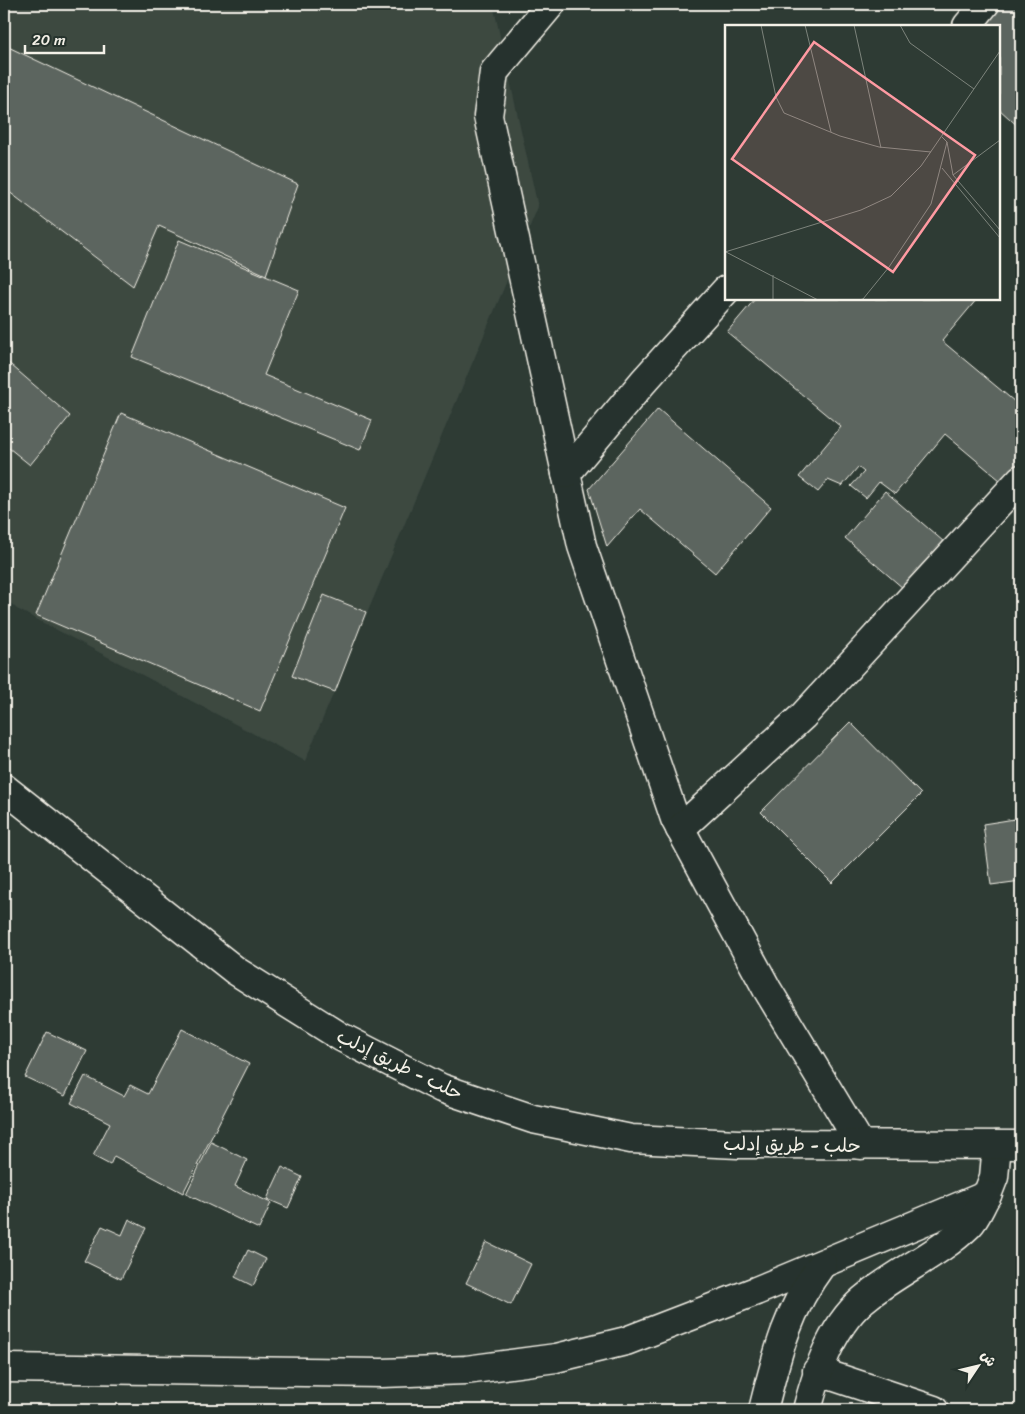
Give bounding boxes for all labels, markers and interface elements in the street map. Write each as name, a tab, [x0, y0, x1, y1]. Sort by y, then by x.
scale bar	[25, 22, 104, 54]
inset map	[725, 25, 1000, 300]
text: 20 m	[32, 27, 66, 53]
street label: حلب - طريق إدلب	[331, 1019, 469, 1109]
street label: حلب - طريق إدلب	[723, 1127, 861, 1162]
north arrow	[952, 1342, 1002, 1392]
text: ش	[974, 1345, 1003, 1372]

